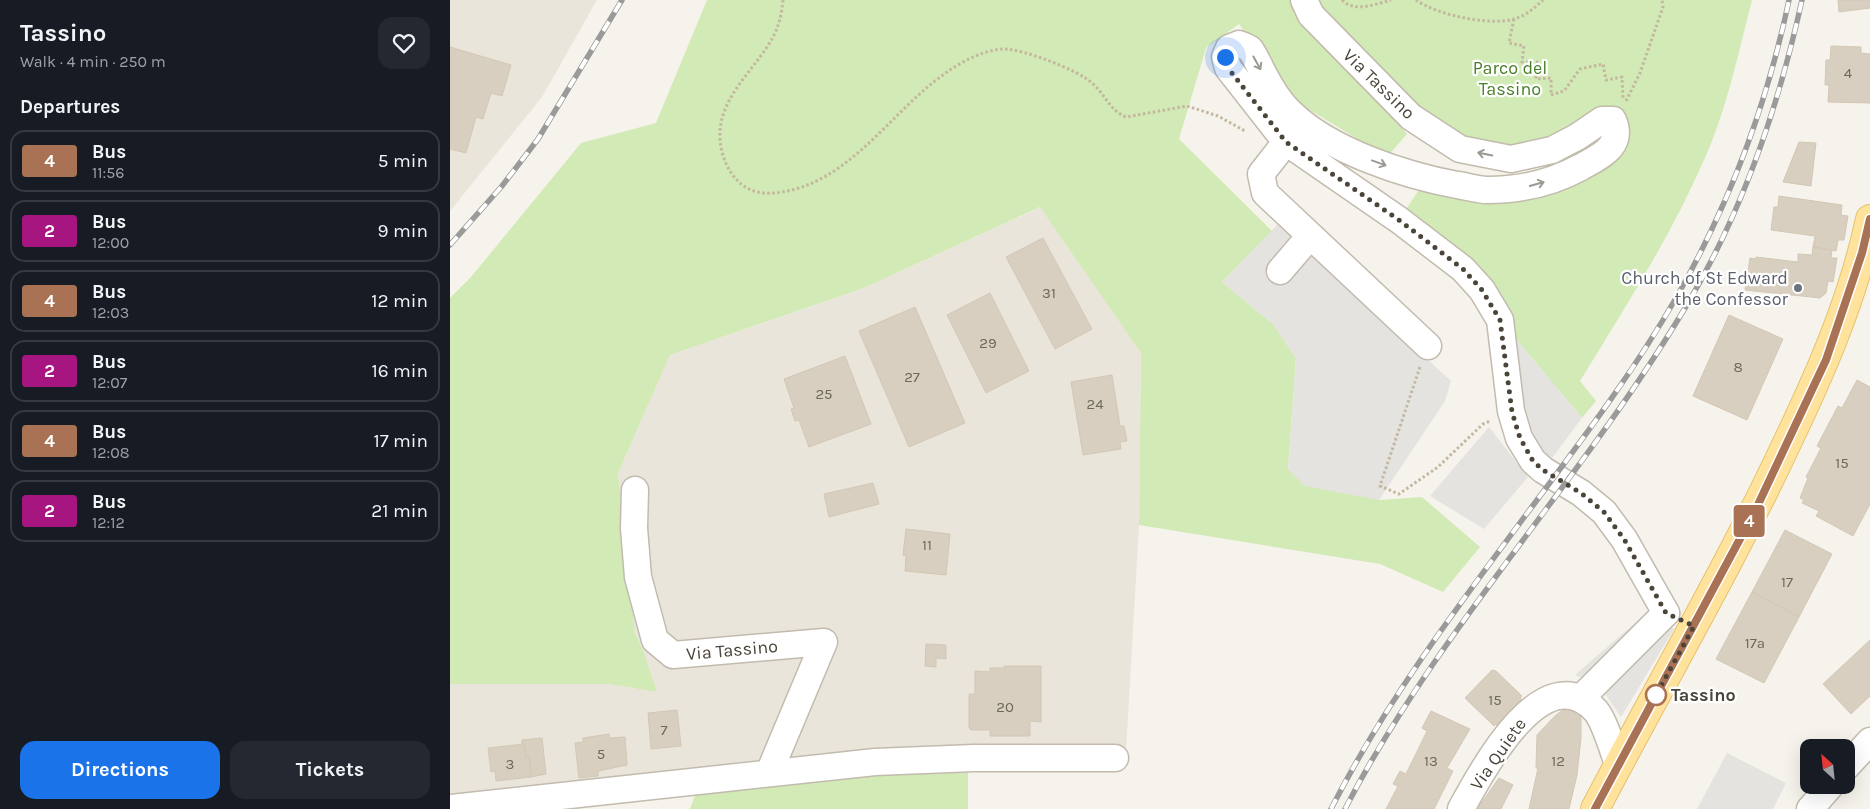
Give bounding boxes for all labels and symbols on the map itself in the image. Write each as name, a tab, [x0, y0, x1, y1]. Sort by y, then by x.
street label: Via Tassino	[1338, 44, 1420, 124]
your location	[1213, 45, 1238, 70]
one-way arrow	[1253, 55, 1262, 70]
park label: Parco del Tassino	[1473, 57, 1547, 100]
house number: 4	[1844, 64, 1853, 82]
one-way arrow	[1477, 148, 1493, 158]
one-way arrow	[1371, 159, 1386, 168]
one-way arrow	[1529, 179, 1545, 189]
place label: Church of St Edward the Confessor	[1621, 267, 1788, 310]
marker: Church of St Edward the Confessor	[1792, 282, 1804, 294]
house number: 31	[1042, 284, 1056, 302]
house number: 29	[979, 334, 997, 352]
house number: 8	[1733, 358, 1743, 376]
house number: 27	[904, 368, 920, 386]
house number: 25	[815, 385, 833, 403]
house number: 24	[1086, 395, 1104, 413]
house number: 15	[1835, 454, 1849, 472]
line badge: 4	[1733, 505, 1765, 537]
house number: 11	[922, 536, 932, 554]
house number: 17	[1781, 573, 1793, 591]
house number: 17a	[1745, 634, 1765, 652]
street label: Via Tassino	[685, 635, 779, 665]
marker: Tassino	[1645, 684, 1667, 706]
place label: Tassino	[1671, 684, 1736, 706]
house number: 15	[1488, 691, 1502, 709]
house number: 20	[996, 698, 1014, 716]
street label: Via Quiete	[1465, 714, 1531, 794]
house number: 7	[660, 721, 668, 739]
north arrow	[1800, 739, 1855, 794]
house number: 5	[597, 745, 605, 763]
house number: 13	[1424, 752, 1438, 770]
house number: 12	[1551, 752, 1565, 770]
house number: 3	[506, 755, 514, 773]

